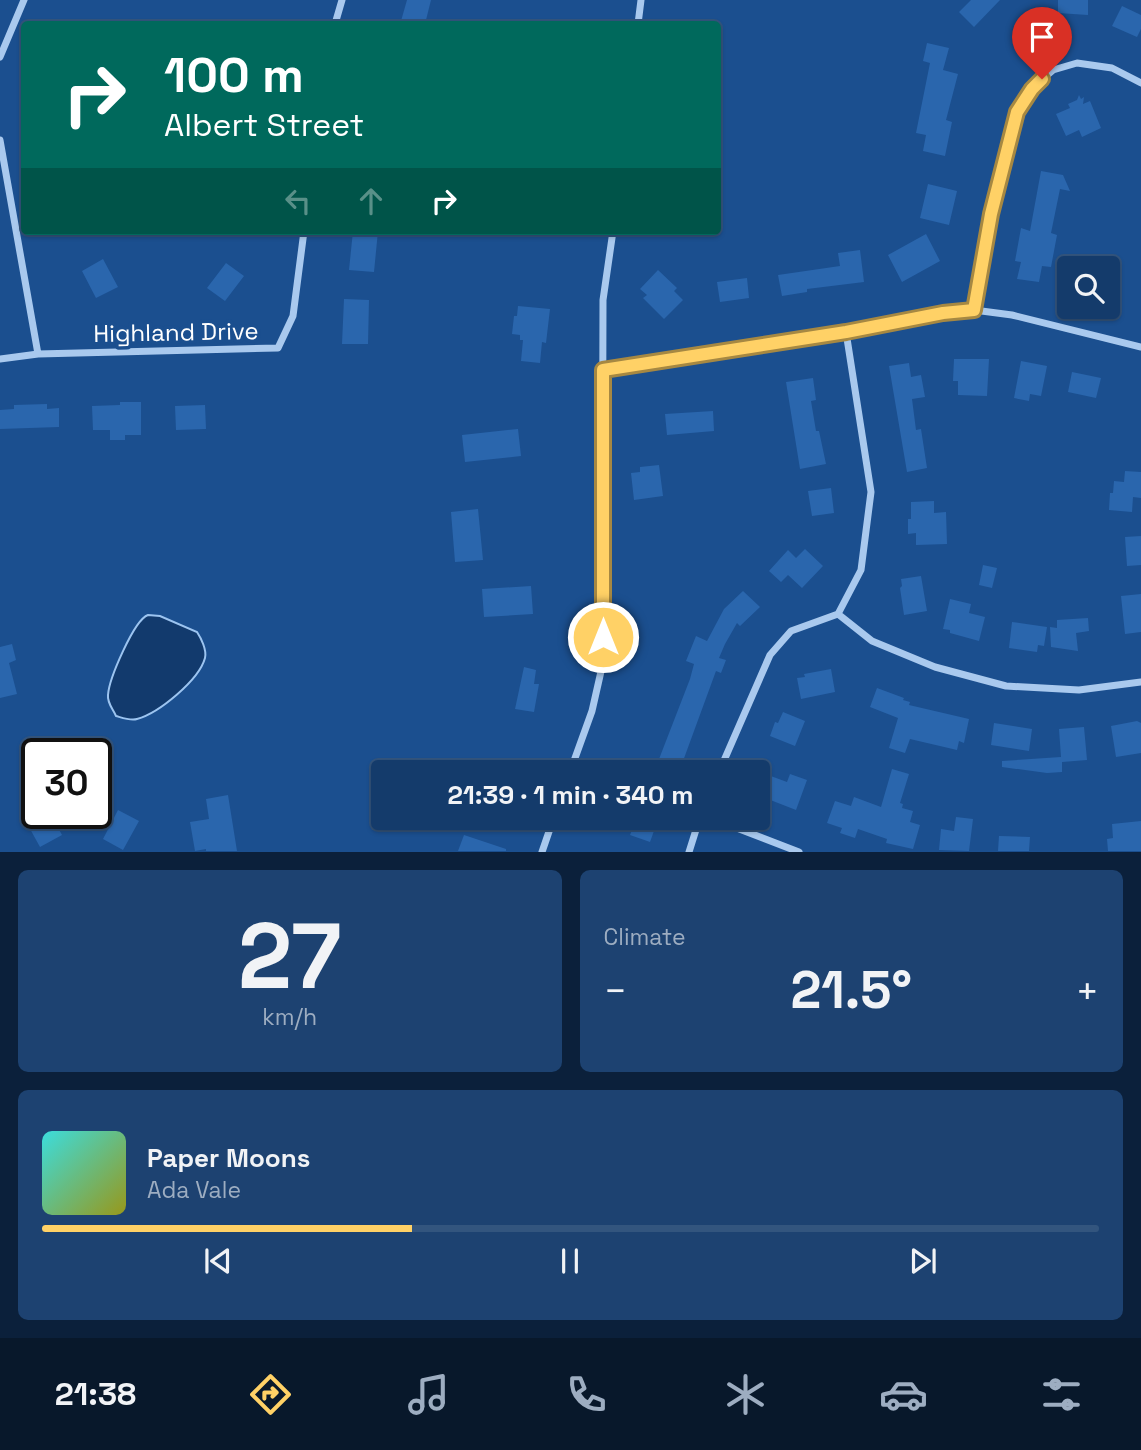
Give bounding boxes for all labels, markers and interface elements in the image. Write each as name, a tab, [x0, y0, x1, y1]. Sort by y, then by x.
pin	[1012, 7, 1072, 79]
icon: arrive	[1023, 18, 1061, 56]
text: 100 m	[164, 44, 304, 106]
icon: right	[49, 49, 140, 140]
text: Albert Street	[164, 105, 364, 145]
icon: left	[279, 182, 317, 220]
icon: ahead	[352, 182, 390, 220]
icon: right	[425, 182, 463, 220]
map controls	[1057, 256, 1120, 319]
button: search	[1057, 256, 1120, 319]
street label: Highland Drive	[93, 315, 259, 349]
position arrow	[566, 600, 640, 674]
speed limit sign: 30	[21, 738, 112, 829]
text: 21:39 · 1 min · 340 m	[447, 778, 694, 812]
text: 27	[238, 898, 342, 1015]
text: Climate	[604, 922, 686, 952]
text: 21.5°	[790, 957, 912, 1023]
text: −	[604, 967, 627, 1015]
text: +	[1075, 967, 1099, 1015]
text: km/h	[262, 1002, 317, 1032]
text: Paper Moons	[147, 1141, 310, 1175]
text: Ada Vale	[147, 1175, 241, 1205]
icon: previous	[199, 1242, 237, 1280]
icon: pause	[551, 1242, 589, 1280]
icon: next	[904, 1242, 942, 1280]
icon: directions	[246, 1370, 295, 1419]
icon: music	[404, 1370, 453, 1419]
icon: phone	[562, 1370, 611, 1419]
icon: climate	[721, 1370, 770, 1419]
icon: car	[879, 1370, 928, 1419]
icon: filters	[1037, 1370, 1086, 1419]
text: 21:38	[55, 1374, 136, 1414]

